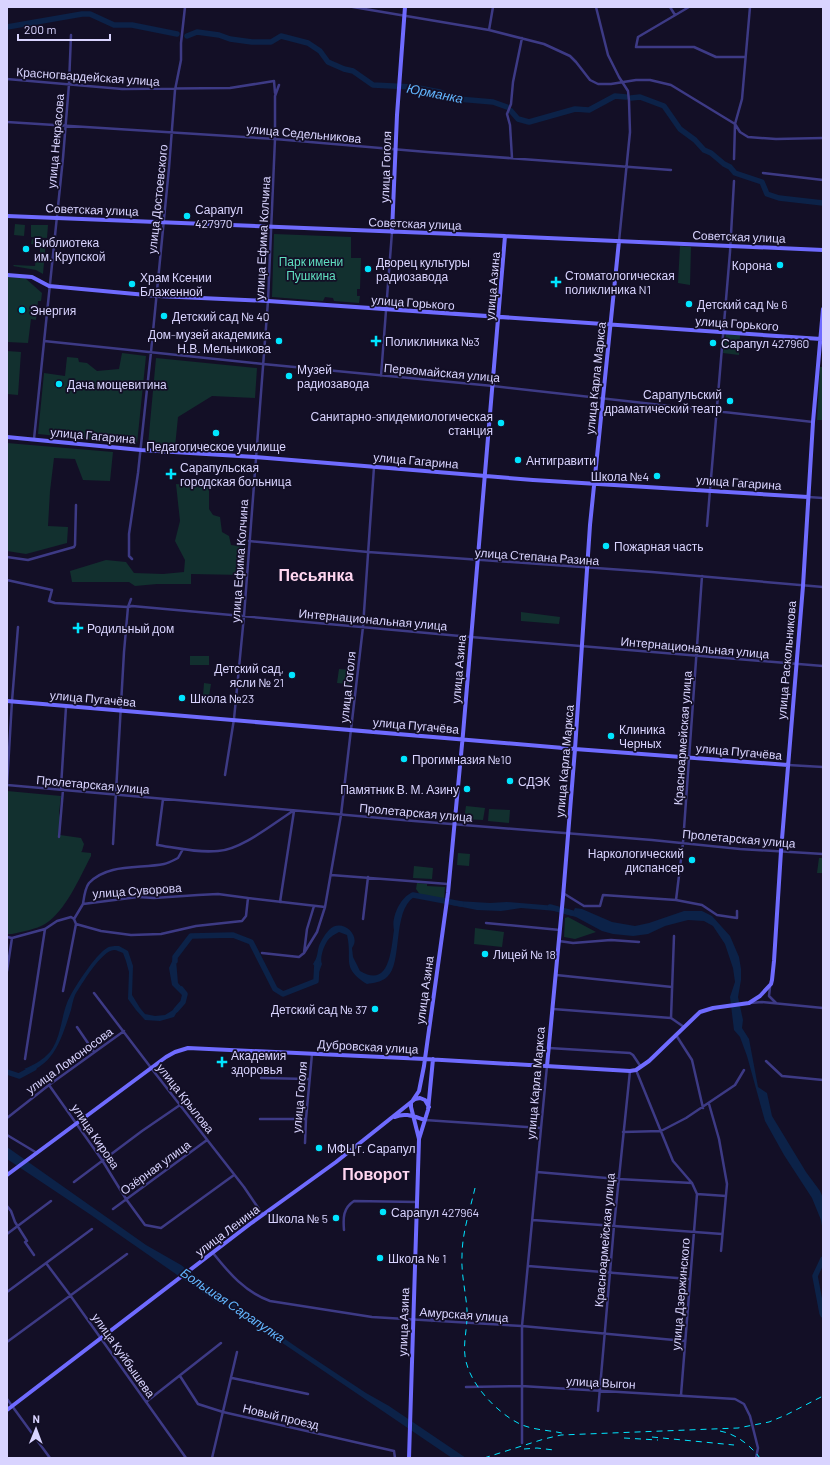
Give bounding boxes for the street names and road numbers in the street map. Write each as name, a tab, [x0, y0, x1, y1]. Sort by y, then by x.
street label: Красногвардейская улица	[16, 64, 161, 89]
street label: улица Некрасова	[44, 93, 67, 189]
street label: улица Седельникова	[246, 121, 362, 146]
street label: улица Гоголя	[377, 131, 394, 203]
street label: улица Достоевского	[144, 143, 171, 255]
street label: улица Ефима Колчина	[252, 176, 273, 300]
street label: Советская улица	[45, 200, 139, 219]
street label: Советская улица	[368, 214, 462, 233]
street label: Советская улица	[692, 227, 786, 246]
street label: улица Азина	[482, 251, 503, 321]
street label: улица Горького	[371, 292, 455, 313]
street label: улица Горького	[695, 313, 779, 334]
street label: улица Карла Маркса	[582, 321, 609, 435]
street label: Первомайская улица	[383, 360, 501, 385]
street label: улица Гагарина	[50, 424, 136, 447]
street label: улица Гагарина	[373, 449, 459, 472]
street label: улица Гагарина	[696, 472, 782, 493]
street label: улица Ефима Колчина	[228, 498, 251, 623]
street label: улица Степана Разина	[474, 545, 600, 568]
street label: улица Раскольникова	[774, 600, 799, 720]
street label: Интернациональная улица	[298, 606, 448, 634]
street label: улица Азина	[448, 634, 469, 704]
street label: Интернациональная улица	[620, 634, 770, 662]
street label: улица Гоголя	[336, 651, 359, 724]
street label: Красноармейская улица	[670, 670, 695, 806]
street label: улица Пугачёва	[49, 687, 137, 710]
street label: улица Карла Маркса	[552, 704, 577, 818]
street label: улица Пугачёва	[372, 714, 460, 737]
street label: улица Пугачёва	[695, 740, 783, 763]
street label: Пролетарская улица	[36, 772, 151, 797]
street label: Пролетарская улица	[359, 800, 474, 825]
street label: Пролетарская улица	[682, 826, 797, 851]
street label: улица Суворова	[92, 880, 182, 901]
street label: улица Азина	[412, 955, 437, 1025]
street label: улица Ломоносова	[23, 1024, 116, 1097]
street label: улица Карла Маркса	[523, 1026, 548, 1140]
street label: Дубровская улица	[317, 1036, 419, 1057]
street label: улица Крылова	[154, 1060, 218, 1136]
street label: улица Гоголя	[289, 1061, 310, 1133]
street label: улица Кирова	[68, 1101, 123, 1172]
street label: Озёрная улица	[117, 1137, 194, 1198]
street label: Красноармейская улица	[591, 1172, 618, 1308]
street label: улица Ленина	[192, 1201, 263, 1259]
street label: улица Дзержинского	[668, 1237, 693, 1351]
street label: улица Азина	[395, 1287, 412, 1357]
street label: Амурская улица	[419, 1304, 509, 1325]
street label: улица Куйбышева	[89, 1310, 159, 1401]
street label: улица Выгон	[566, 1373, 636, 1392]
street label: Новый проезд	[241, 1400, 321, 1433]

